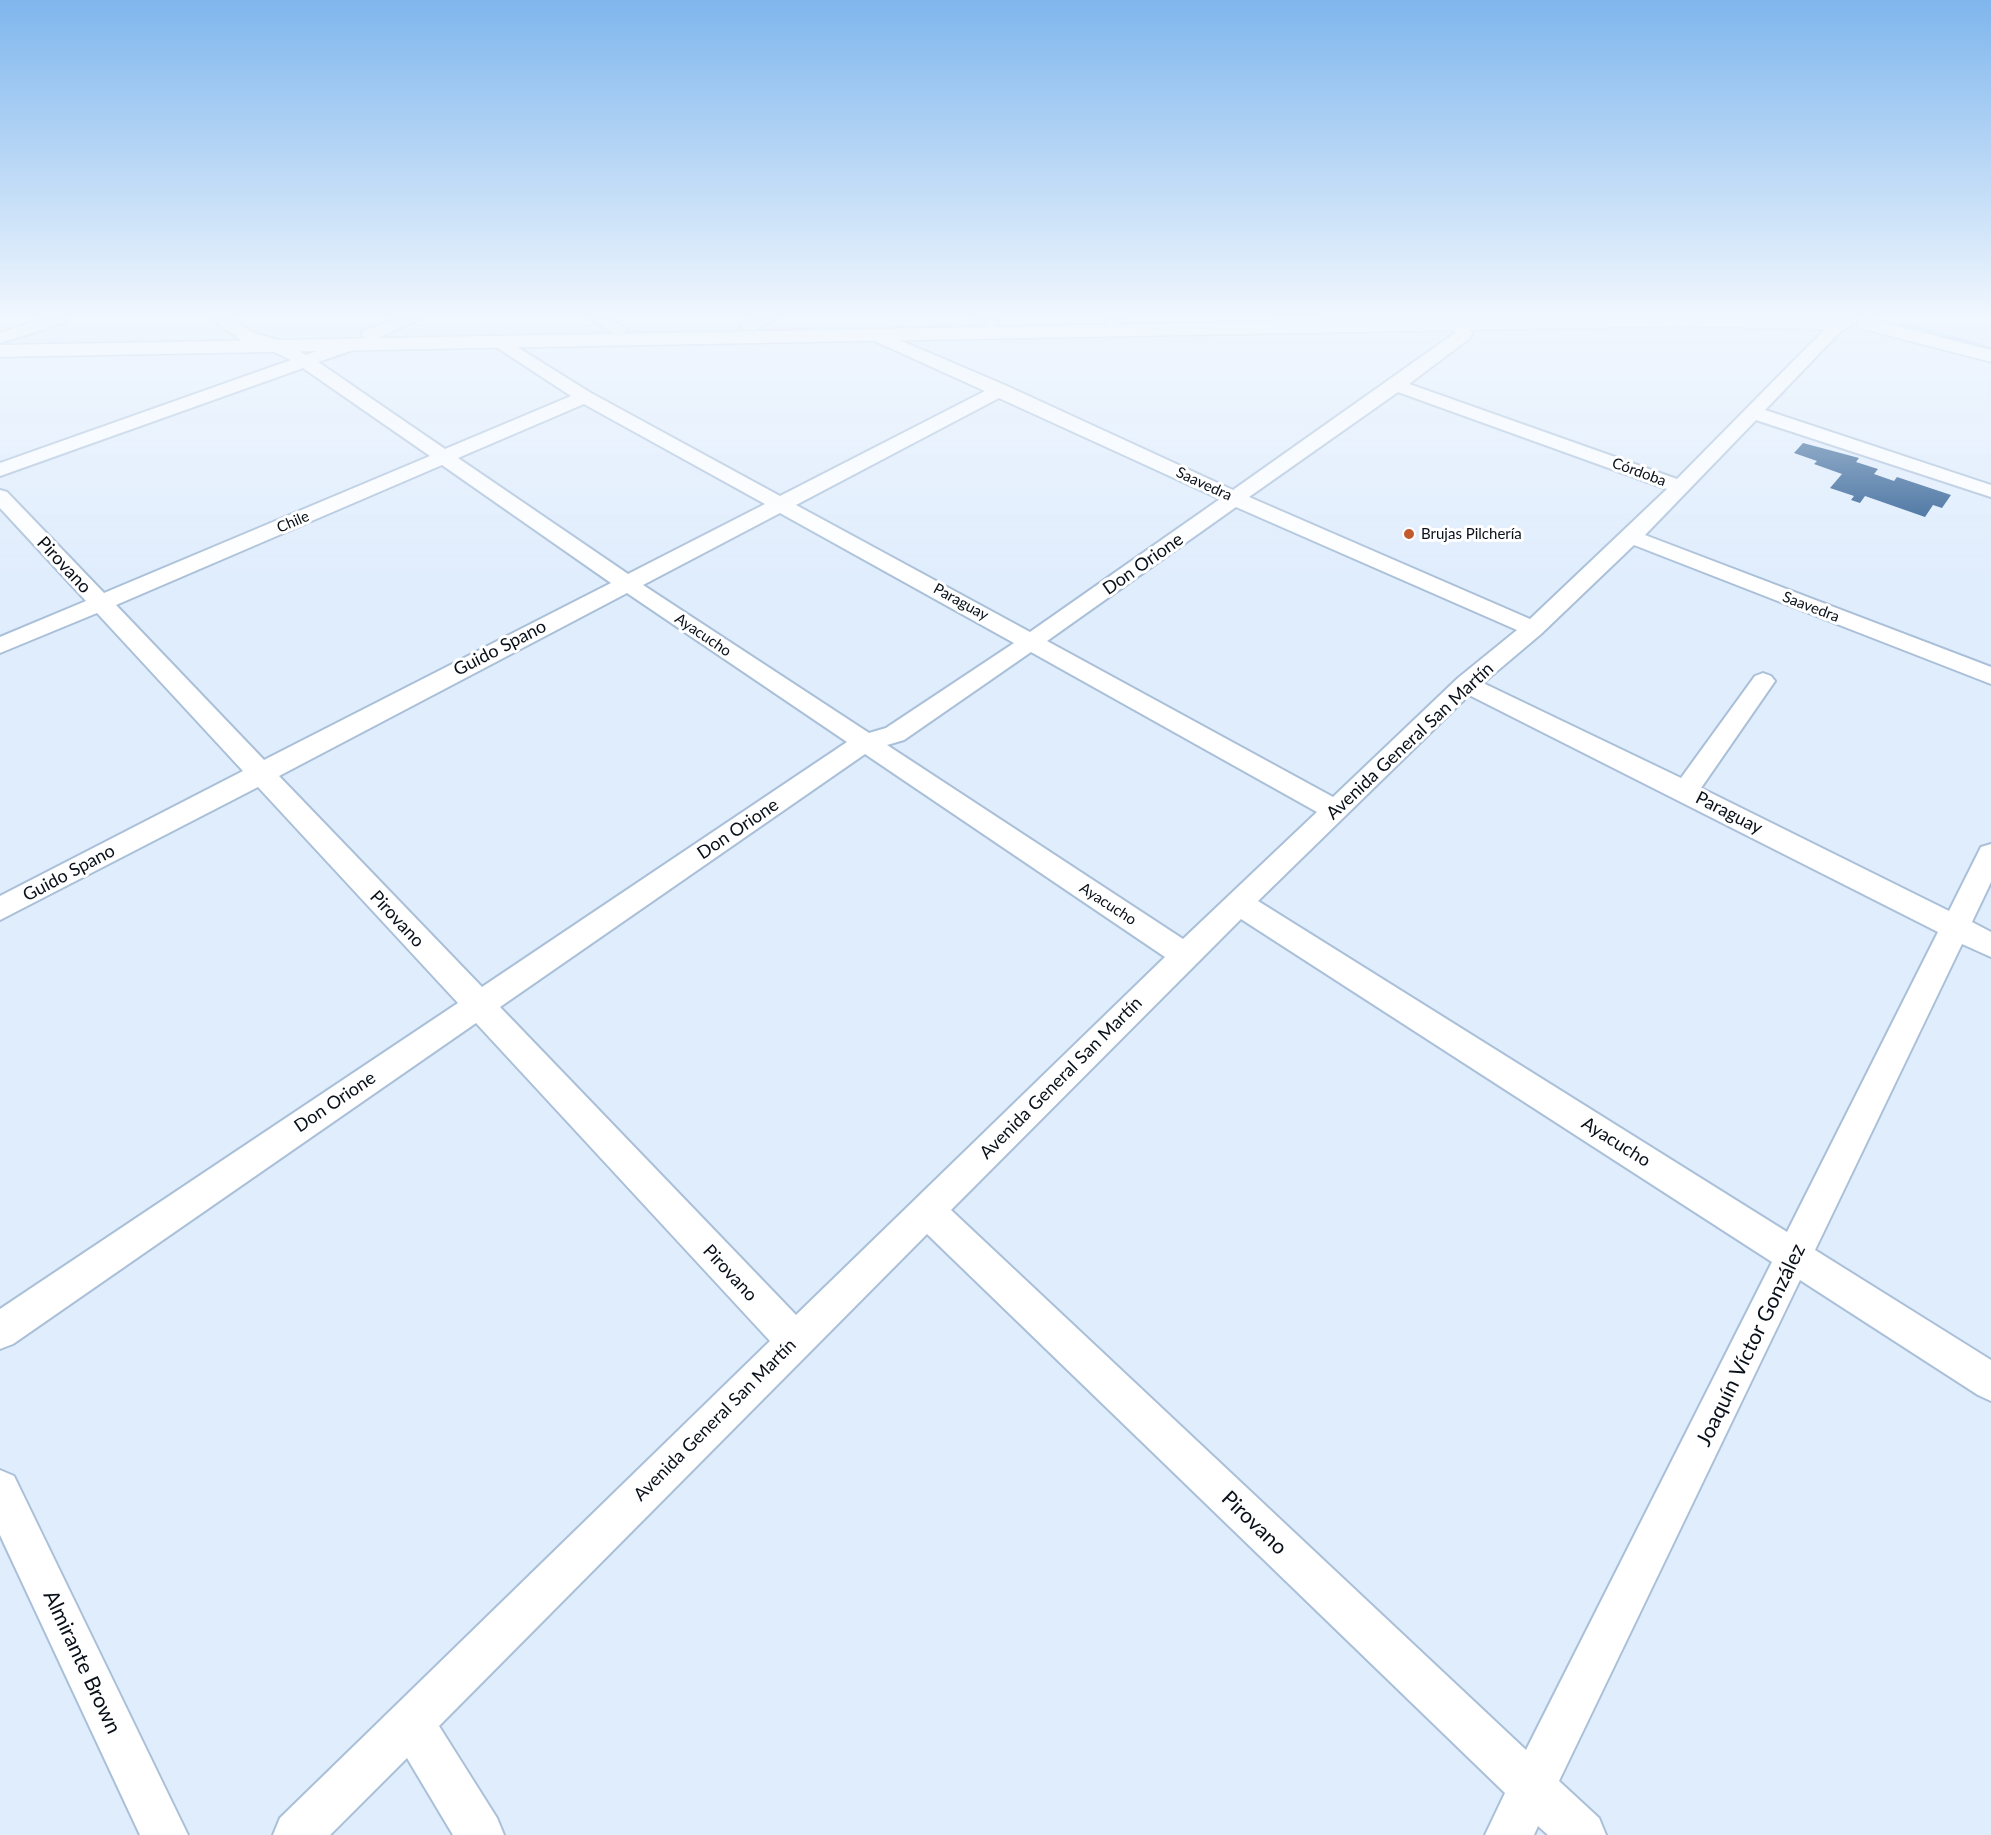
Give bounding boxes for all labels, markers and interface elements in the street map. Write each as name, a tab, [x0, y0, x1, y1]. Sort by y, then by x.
street label: Córdoba	[1609, 454, 1669, 490]
street label: Saavedra	[1173, 463, 1235, 505]
street label: Chile	[274, 507, 312, 537]
place label: Brujas Pilchería	[1421, 525, 1522, 543]
marker: Brujas Pilchería	[1402, 527, 1416, 541]
street label: Don Orione	[1099, 528, 1187, 600]
street label: Pirovano	[32, 532, 96, 598]
street label: Paraguay	[930, 580, 992, 624]
street label: Saavedra	[1780, 588, 1842, 626]
street label: Ayacucho	[671, 610, 735, 660]
street label: Guido Spano	[450, 615, 550, 681]
street label: Avenida General San Martín	[1322, 658, 1498, 824]
street label: Paraguay	[1692, 787, 1766, 839]
street label: Don Orione	[693, 794, 783, 864]
street label: Guido Spano	[19, 840, 119, 906]
street label: Ayacucho	[1076, 879, 1140, 929]
street label: Pirovano	[365, 886, 429, 952]
street label: Avenida General San Martín	[975, 992, 1147, 1164]
street label: Don Orione	[290, 1067, 380, 1137]
street label: Ayacucho	[1578, 1112, 1654, 1172]
street label: Pirovano	[698, 1240, 762, 1306]
street label: Joaquín Víctor González	[1691, 1240, 1811, 1450]
street label: Avenida General San Martín	[629, 1334, 801, 1506]
street label: Pirovano	[1216, 1486, 1292, 1560]
street label: Almirante Brown	[38, 1586, 126, 1738]

